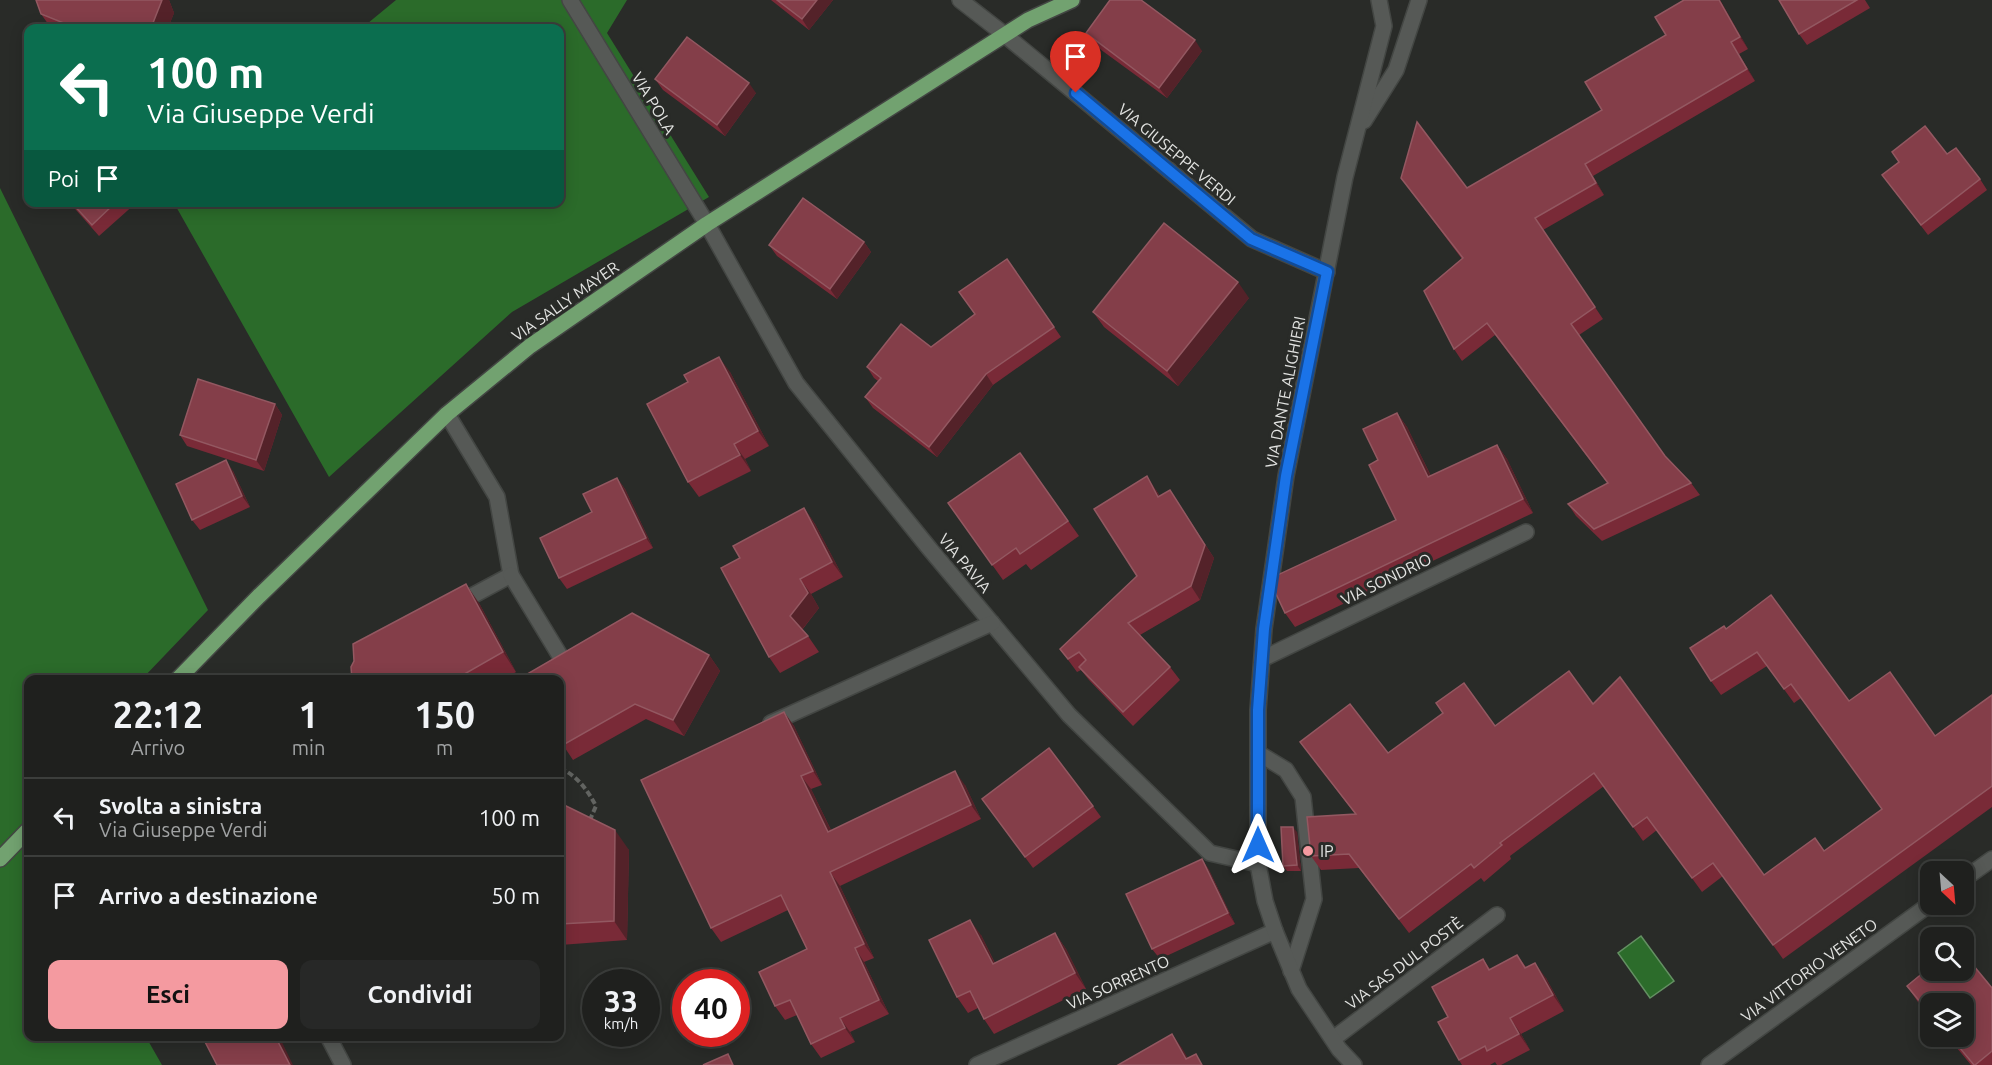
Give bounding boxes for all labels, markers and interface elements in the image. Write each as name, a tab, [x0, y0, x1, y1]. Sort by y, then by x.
pin	[1050, 31, 1101, 93]
icon: arrive	[1059, 40, 1092, 73]
icon: left	[48, 48, 126, 126]
text: 100 m	[147, 49, 264, 96]
street label: VIA POLA	[628, 69, 680, 138]
text: Via Giuseppe Verdi	[147, 98, 374, 128]
street label: VIA GIUSEPPE VERDI	[1115, 100, 1239, 208]
icon: arrive	[91, 162, 124, 195]
text: Poi	[48, 166, 79, 191]
street label: VIA SALLY MAYER	[508, 257, 622, 345]
street label: VIA DANTE ALIGHIERI	[1261, 315, 1309, 469]
street label: VIA PAVIA	[935, 530, 995, 597]
street label: VIA SONDRIO	[1338, 549, 1434, 609]
text: 22:12	[113, 694, 203, 735]
text: 1	[298, 694, 319, 735]
text: 150	[414, 694, 475, 735]
text: Arrivo	[131, 736, 185, 759]
text: min	[292, 736, 325, 759]
text: m	[436, 736, 453, 759]
text: Svolta a sinistra	[99, 793, 262, 818]
icon: left	[48, 801, 81, 834]
text: 100 m	[479, 805, 540, 830]
position arrow	[1226, 813, 1290, 877]
text: Via Giuseppe Verdi	[99, 818, 267, 841]
place label: IP	[1320, 842, 1334, 860]
marker: IP	[1301, 844, 1315, 858]
north arrow	[1920, 861, 1974, 915]
map controls	[1920, 861, 1974, 1047]
icon: arrive	[48, 879, 81, 912]
text: Arrivo a destinazione	[99, 883, 318, 908]
text: 50 m	[491, 883, 540, 908]
street label: VIA SAS DUL POSTÈ	[1341, 912, 1466, 1013]
street label: VIA VITTORIO VENETO	[1738, 915, 1880, 1025]
button: search	[1920, 927, 1974, 981]
street label: VIA SORRENTO	[1064, 951, 1172, 1013]
button: Esci	[48, 960, 288, 1029]
button: Condividi	[300, 960, 540, 1029]
speed limit sign: 40	[672, 969, 750, 1047]
text: 33	[604, 984, 638, 1018]
button: layers	[1920, 993, 1974, 1047]
text: km/h	[604, 1015, 638, 1032]

